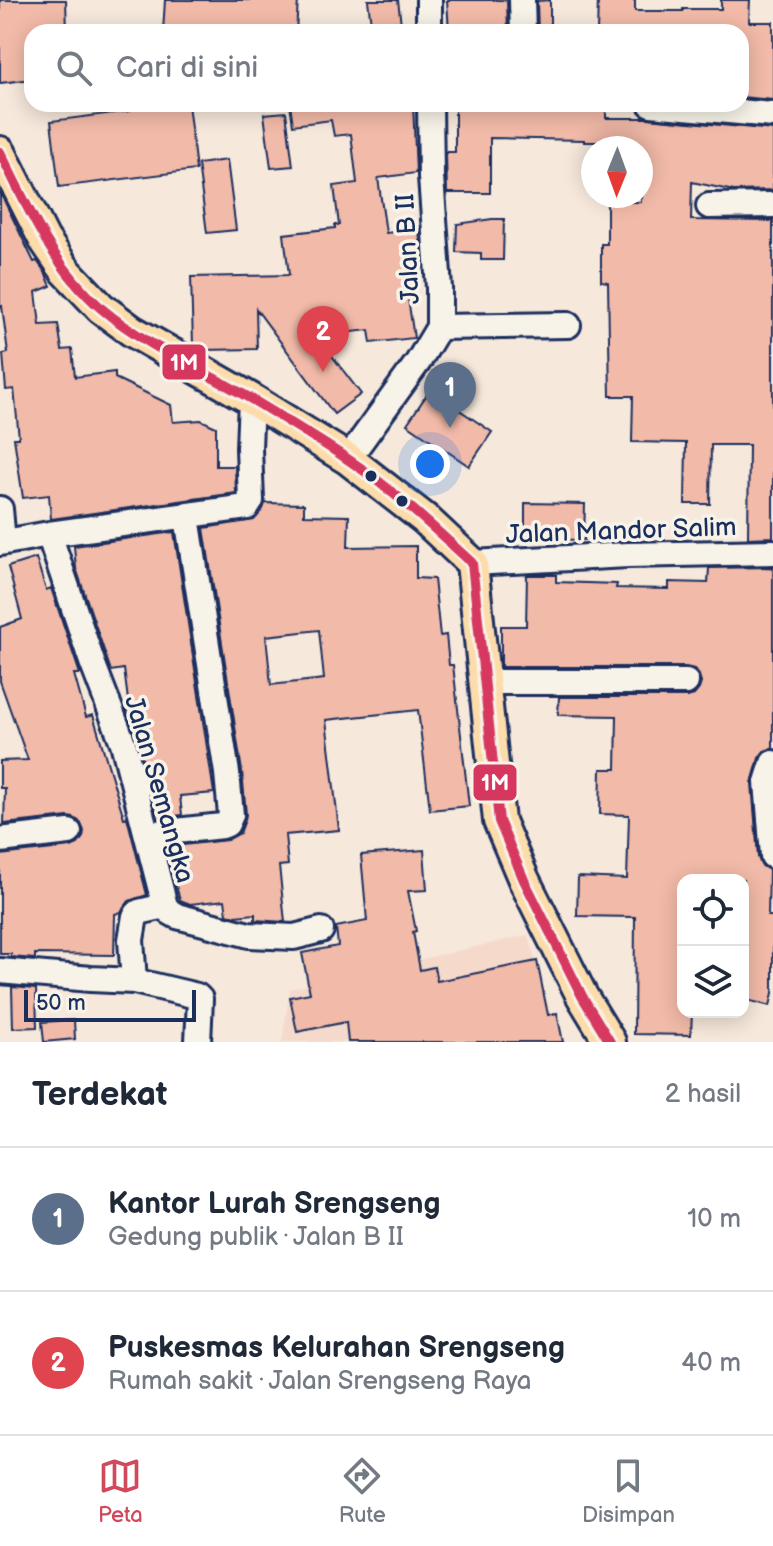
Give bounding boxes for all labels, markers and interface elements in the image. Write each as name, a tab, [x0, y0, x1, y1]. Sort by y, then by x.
search box	[24, 24, 749, 112]
icon: search	[52, 46, 96, 90]
text: Cari di sini	[116, 50, 258, 86]
north arrow	[581, 136, 653, 208]
street label: Jalan B II	[390, 193, 427, 305]
pin: 2	[297, 306, 349, 372]
line badge: 1M	[161, 343, 207, 381]
text: 1M	[170, 350, 198, 377]
pin: 1	[424, 362, 476, 428]
your location	[410, 444, 450, 484]
unlabelled marker	[363, 468, 379, 484]
unlabelled marker	[394, 493, 410, 509]
street label: Jalan Mandor Salim	[505, 512, 737, 551]
street label: Jalan Semangka	[117, 692, 200, 887]
line badge: 1M	[472, 763, 518, 802]
text: 1M	[481, 770, 509, 797]
map controls	[677, 874, 749, 1018]
button: locate	[677, 874, 749, 946]
button: layers	[677, 946, 749, 1018]
scale bar	[24, 986, 196, 1022]
text: 50 m	[36, 990, 86, 1017]
text: Terdekat	[32, 1074, 167, 1115]
text: 2 hasil	[665, 1079, 741, 1110]
text: Kantor Lurah Srengseng	[108, 1186, 440, 1222]
text: 1	[53, 1204, 63, 1235]
text: 10 m	[687, 1204, 741, 1235]
text: Gedung publik · Jalan B II	[108, 1222, 404, 1253]
text: Puskesmas Kelurahan Srengseng	[108, 1330, 565, 1366]
text: 2	[50, 1348, 66, 1379]
text: 40 m	[681, 1348, 741, 1379]
text: Rumah sakit · Jalan Srengseng Raya	[108, 1366, 531, 1397]
tab: Peta	[98, 1454, 143, 1529]
tab: Rute	[339, 1454, 386, 1529]
tab: Disimpan	[582, 1454, 675, 1529]

